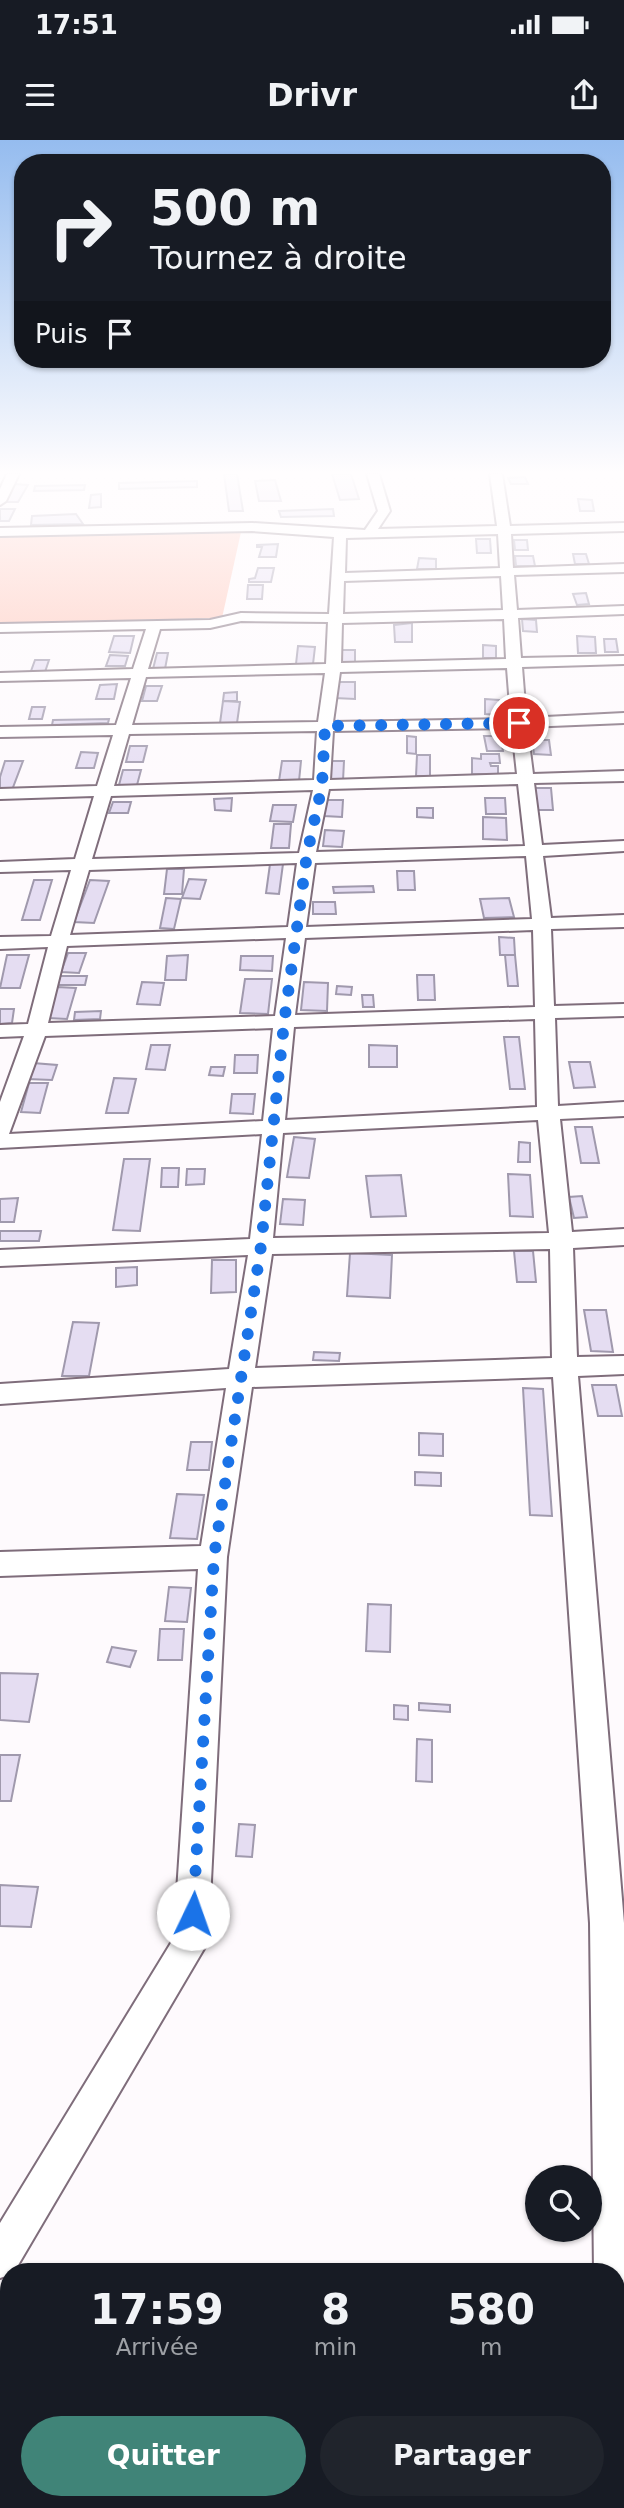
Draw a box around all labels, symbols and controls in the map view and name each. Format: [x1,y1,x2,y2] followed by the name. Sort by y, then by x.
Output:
[35,10,118,40] text: 17:51
[21,76,59,114] icon: menu
[267,76,357,114] text: Drivr
[565,76,603,114] icon: share
[150,180,320,237] text: 500 m
[35,182,126,273] icon: right
[150,239,407,277] text: Tournez à droite
[101,315,139,353] icon: arrive
[35,319,87,349] text: Puis
[489,693,549,753] pin
[500,704,538,742] icon: arrive
[156,1877,230,1951] position arrow
[525,2165,602,2242] map controls
[525,2165,602,2242] button: search
[90,2285,224,2334] text: 17:59
[321,2285,350,2334] text: 8
[447,2285,535,2334] text: 580
[116,2334,198,2360] text: Arrivée
[314,2334,357,2360] text: min
[480,2334,502,2360] text: m
[21,2416,306,2496] button: Quitter
[320,2416,604,2496] button: Partager

